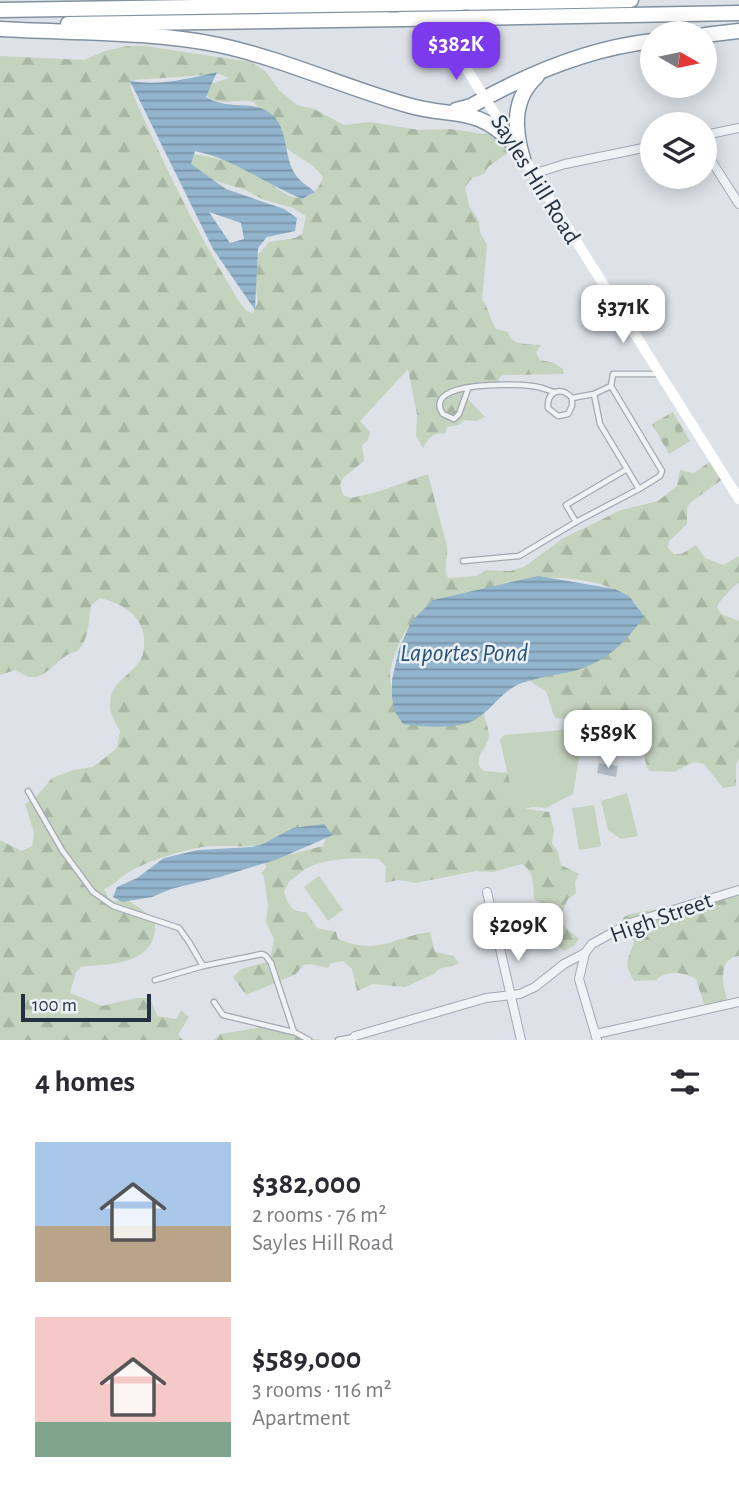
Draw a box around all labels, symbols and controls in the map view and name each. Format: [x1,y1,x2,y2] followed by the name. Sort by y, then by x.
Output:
[640,21,718,98] north arrow
[640,21,717,189] map controls
[407,22,505,82] pin: $382K
[428,33,484,56] text: $382K
[486,111,584,248] street label: Sayles Hill Road
[640,112,717,189] button: layers
[574,286,672,345] pin: $371K
[597,296,649,319] text: $371K
[400,640,529,666] water label: Laportes Pond
[559,710,657,770] pin: $589K
[580,721,636,744] text: $589K
[607,888,716,947] street label: High Street
[469,904,567,963] pin: $209K
[489,914,547,937] text: $209K
[21,991,150,1023] scale bar
[32,996,77,1015] text: 100 m
[666,1063,704,1101] icon: filters
[35,1067,135,1097] text: 4 homes
[252,1169,361,1199] text: $382,000
[91,1170,175,1254] icon: home
[252,1204,386,1227] text: 2 rooms · 76 m²
[252,1232,393,1255] text: Sayles Hill Road
[252,1344,362,1374] text: $589,000
[91,1345,175,1429] icon: home
[252,1379,392,1402] text: 3 rooms · 116 m²
[252,1407,350,1430] text: Apartment

